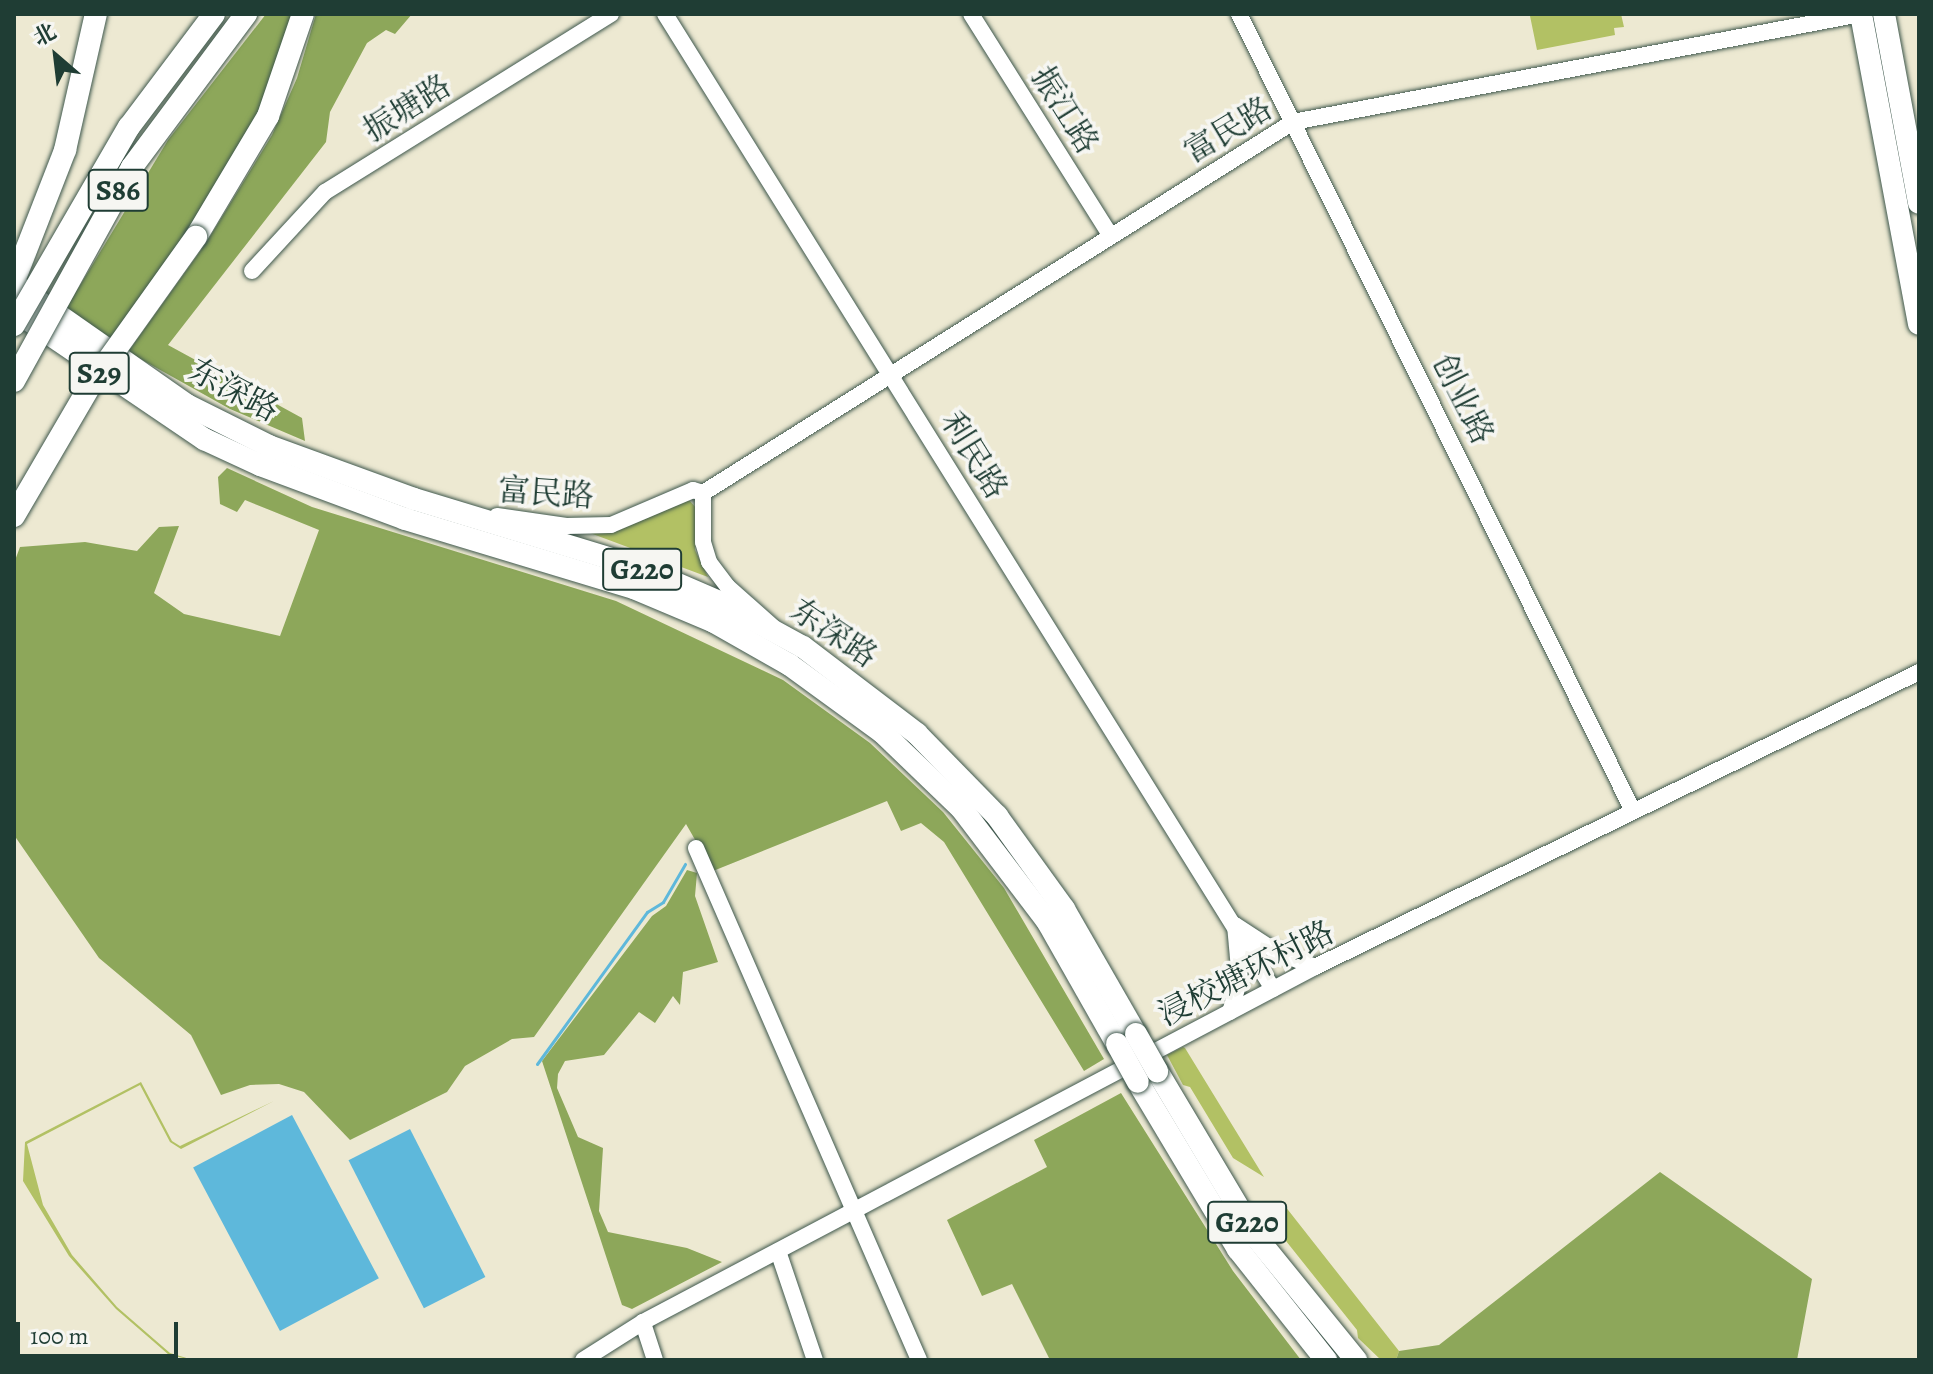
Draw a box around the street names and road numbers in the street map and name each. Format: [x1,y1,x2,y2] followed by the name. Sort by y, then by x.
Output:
[1023,59,1107,161] street label: 振江路
[356,66,458,150] street label: 振塘路
[1177,89,1279,171] street label: 富民路
[86,164,150,216] road number: S86
[67,347,131,399] road number: S29
[1424,348,1502,450] street label: 创业路
[183,351,285,429] street label: 东深路
[932,404,1016,506] street label: 利民路
[497,470,595,516] street label: 富民路
[602,543,682,595] road number: G220
[783,590,885,676] street label: 东深路
[1152,912,1340,1034] street label: 浸校塘环村路
[1207,1196,1287,1248] road number: G220

